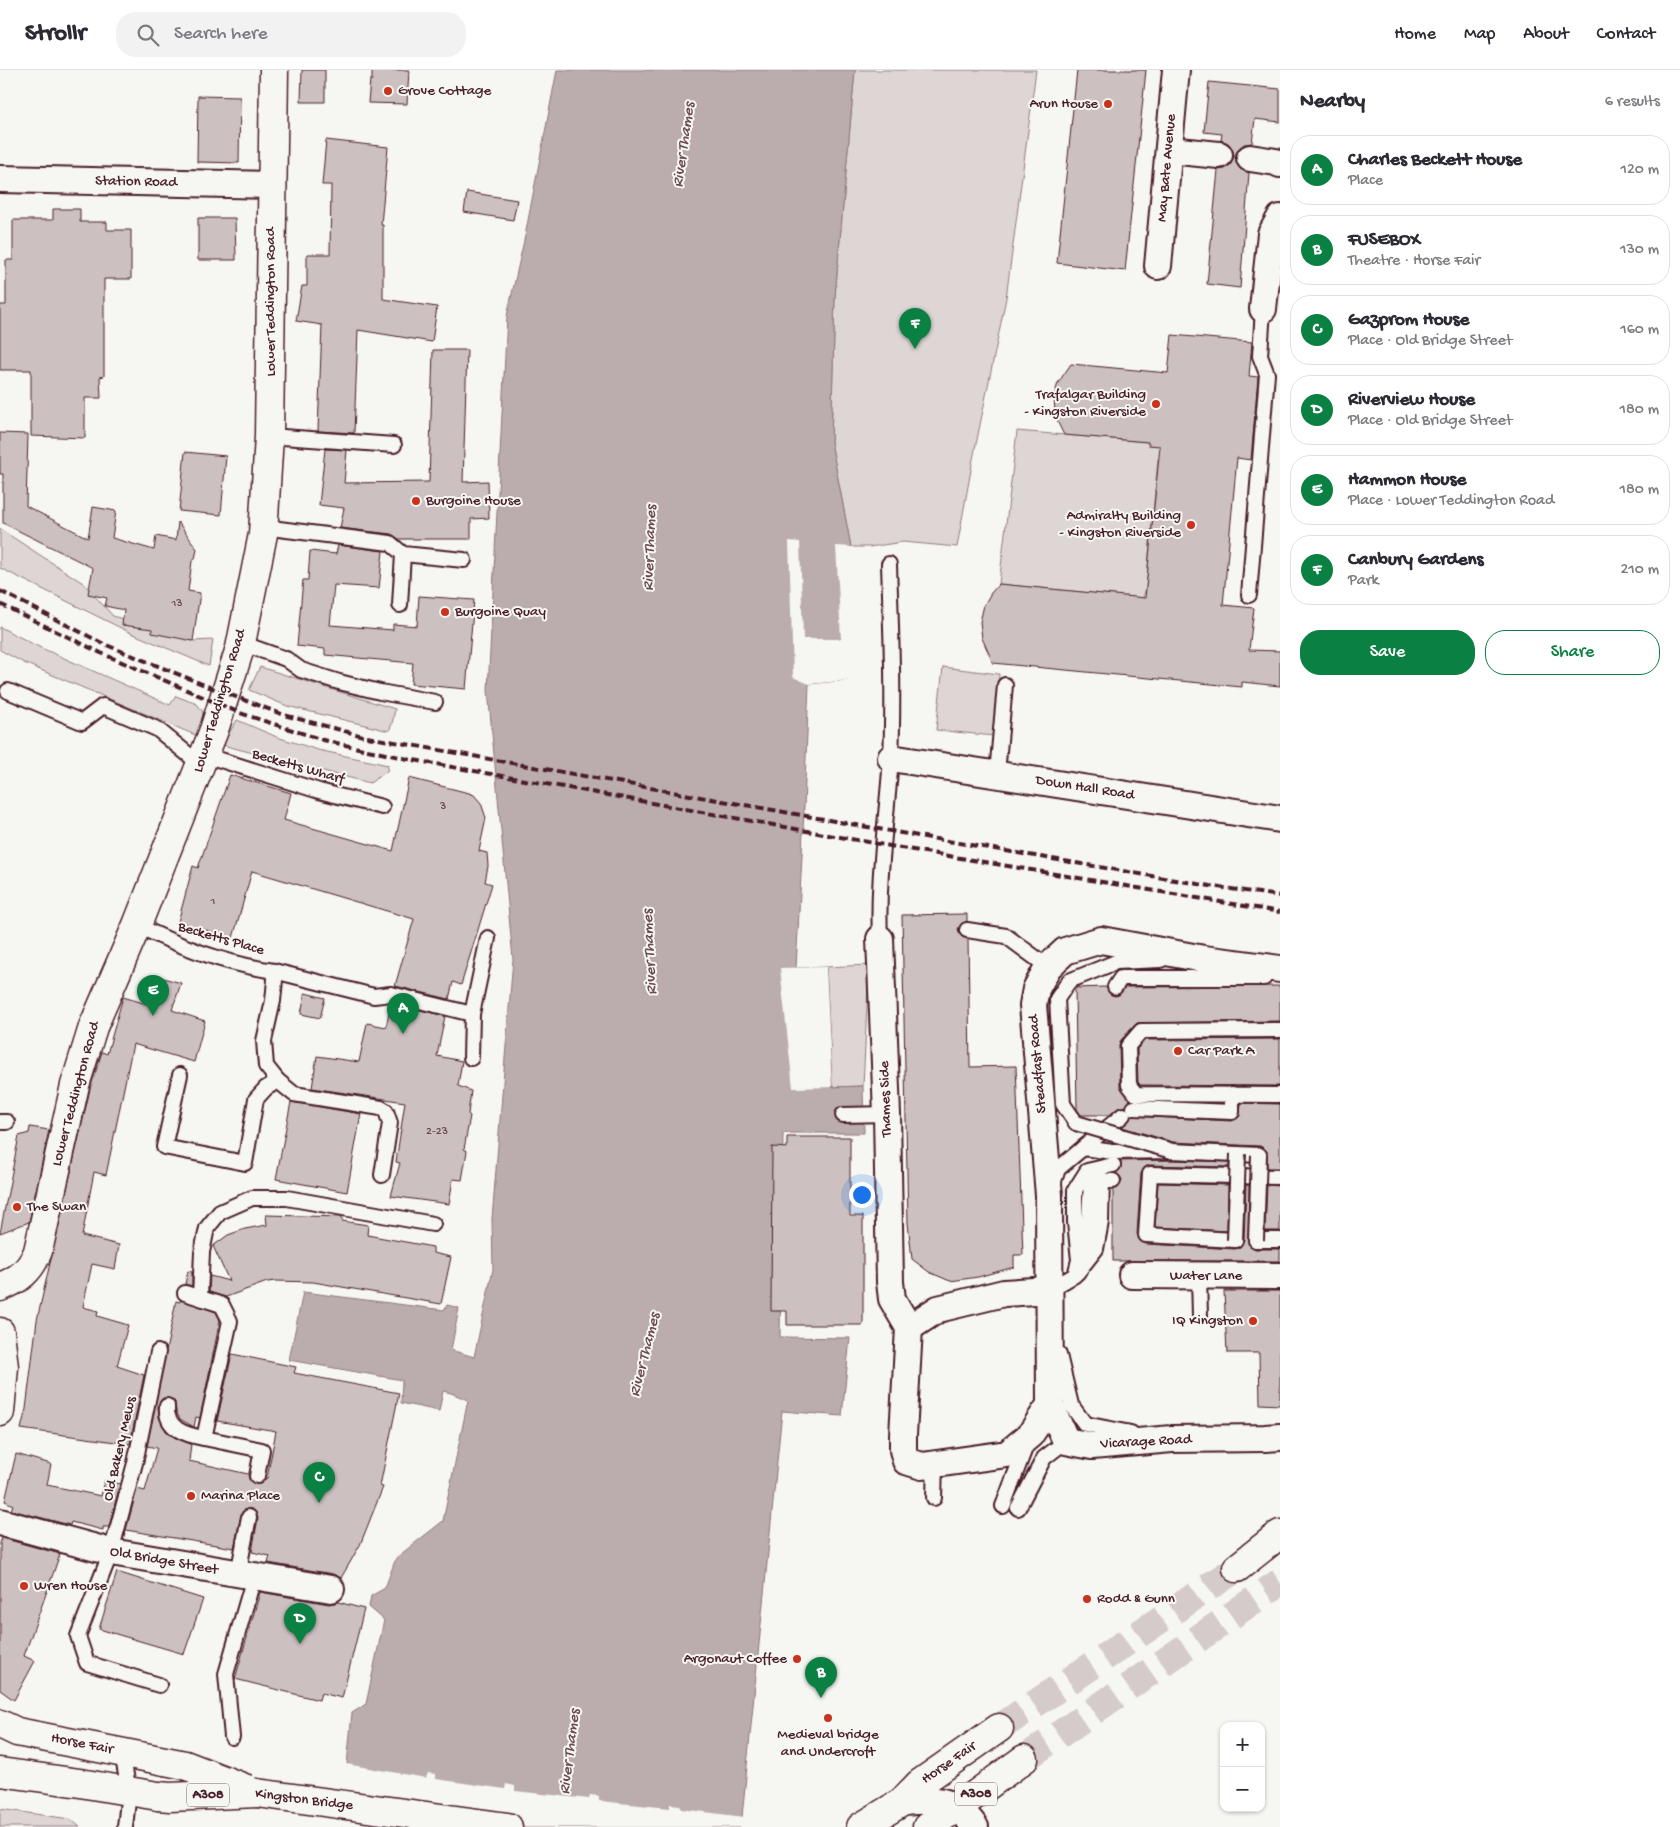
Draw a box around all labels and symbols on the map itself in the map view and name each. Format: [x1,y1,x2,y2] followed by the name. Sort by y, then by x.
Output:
[398,82,491,100] place label: Grove Cottage
[382,85,394,97] marker: Grove Cottage
[1029,95,1098,113] place label: Arun House
[1102,98,1114,110] marker: Arun House
[670,99,701,189] water label: River Thames
[1153,113,1181,223] street label: May Bate Avenue
[95,172,178,192] street label: Station Road
[262,226,280,376] street label: Lower Teddington Road
[899,308,931,349] pin: F
[1024,386,1146,421] place label: Trafalgar Building - Kingston Riverside
[1150,398,1162,410] marker: Trafalgar Building - Kingston Riverside
[425,492,521,510] place label: Burgoine House
[410,495,422,507] marker: Burgoine House
[640,503,662,591] water label: River Thames
[1059,507,1181,542] place label: Admiralty Building - Kingston Riverside
[1185,519,1197,531] marker: Admiralty Building - Kingston Riverside
[170,597,183,611] house number: 13
[454,603,546,621] place label: Burgoine Quay
[439,606,451,618] marker: Burgoine Quay
[190,626,251,775] street label: Lower Teddington Road
[249,745,348,789] street label: Becketts Wharf
[1033,771,1137,805] street label: Down Hall Road
[439,800,446,814] house number: 3
[210,895,216,909] house number: 1
[639,907,663,995] water label: River Thames
[175,918,267,960] street label: Becketts Place
[137,975,169,1016] pin: E
[387,993,419,1034] pin: A
[1025,1013,1051,1114] street label: Steadfast Road
[48,1019,104,1168] street label: Lower Teddington Road
[1188,1042,1255,1060] place label: Car Park A
[1172,1045,1184,1057] marker: Car Park A
[876,1060,896,1138] street label: Thames Side
[426,1125,448,1139] house number: 2-23
[849,1182,875,1208] your location
[26,1198,86,1216] place label: The Swan
[11,1201,23,1213] marker: The Swan
[1170,1267,1243,1285] street label: Water Lane
[626,1309,666,1399] water label: River Thames
[1172,1312,1243,1330] place label: IQ Kingston
[1247,1315,1259,1327] marker: IQ Kingston
[99,1395,141,1503] street label: Old Bakery Mews
[1099,1431,1193,1453] street label: Vicarage Road
[303,1462,335,1503] pin: C
[201,1487,280,1505] place label: Marina Place
[185,1490,197,1502] marker: Marina Place
[109,1543,221,1580] street label: Old Bridge Street
[34,1577,107,1595] place label: Wren House
[18,1580,30,1592] marker: Wren House
[1097,1590,1175,1608] place label: Rodd & Gunn
[1081,1593,1093,1605] marker: Rodd & Gunn
[284,1603,316,1644] pin: D
[684,1650,787,1668] place label: Argonaut Coffee
[791,1653,803,1665] marker: Argonaut Coffee
[805,1657,837,1698] pin: B
[556,1706,586,1796] water label: River Thames
[822,1712,834,1724] marker: Medieval bridge and Undercroft
[777,1726,879,1761] place label: Medieval bridge and Undercroft
[49,1729,116,1759] street label: Horse Fair
[918,1737,981,1788] street label: Horse Fair
[955,1782,997,1806] road number: A308
[187,1784,229,1806] road number: A308
[254,1785,354,1815] street label: Kingston Bridge

